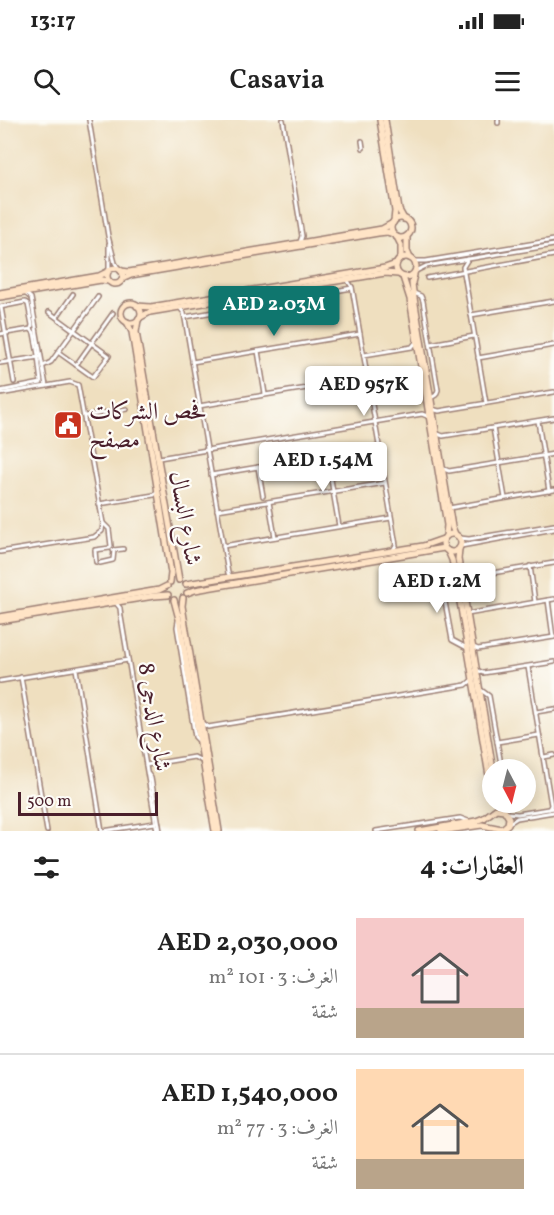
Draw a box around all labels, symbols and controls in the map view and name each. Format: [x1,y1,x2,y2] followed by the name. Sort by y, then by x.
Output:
[30,6,76,37] text: 13:17
[229,62,325,100] text: Casavia
[30,65,63,98] icon: search
[491,65,524,98] icon: menu
[205,286,343,337] pin: AED 2.03M
[222,291,326,319] text: AED 2.03M
[302,366,426,417] pin: AED 957K
[319,371,409,399] text: AED 957K
[89,396,207,460] place label: فحص الشركات مصفح
[52,409,84,441] public building icon: فحص الشركات مصفح
[254,442,392,493] pin: AED 1.54M
[273,447,373,475] text: AED 1.54M
[158,468,209,568] street label: شارع البسال
[375,563,499,614] pin: AED 1.2M
[393,568,481,596] text: AED 1.2M
[127,660,178,774] street label: شارع الدجى 8
[482,759,536,813] north arrow
[482,759,536,813] map controls
[18,789,158,816] scale bar
[27,791,71,813] text: 500 m
[420,849,524,885] text: العقارات: 4
[30,851,63,884] icon: filters
[157,925,338,961] text: AED 2,030,000
[404,942,476,1014] icon: home
[209,964,338,992] text: الغرف: 3 · 101 m²
[312,999,338,1027] text: شقة
[161,1076,338,1112] text: AED 1,540,000
[404,1093,476,1165] icon: home
[217,1115,338,1143] text: الغرف: 3 · 77 m²
[312,1150,338,1178] text: شقة

